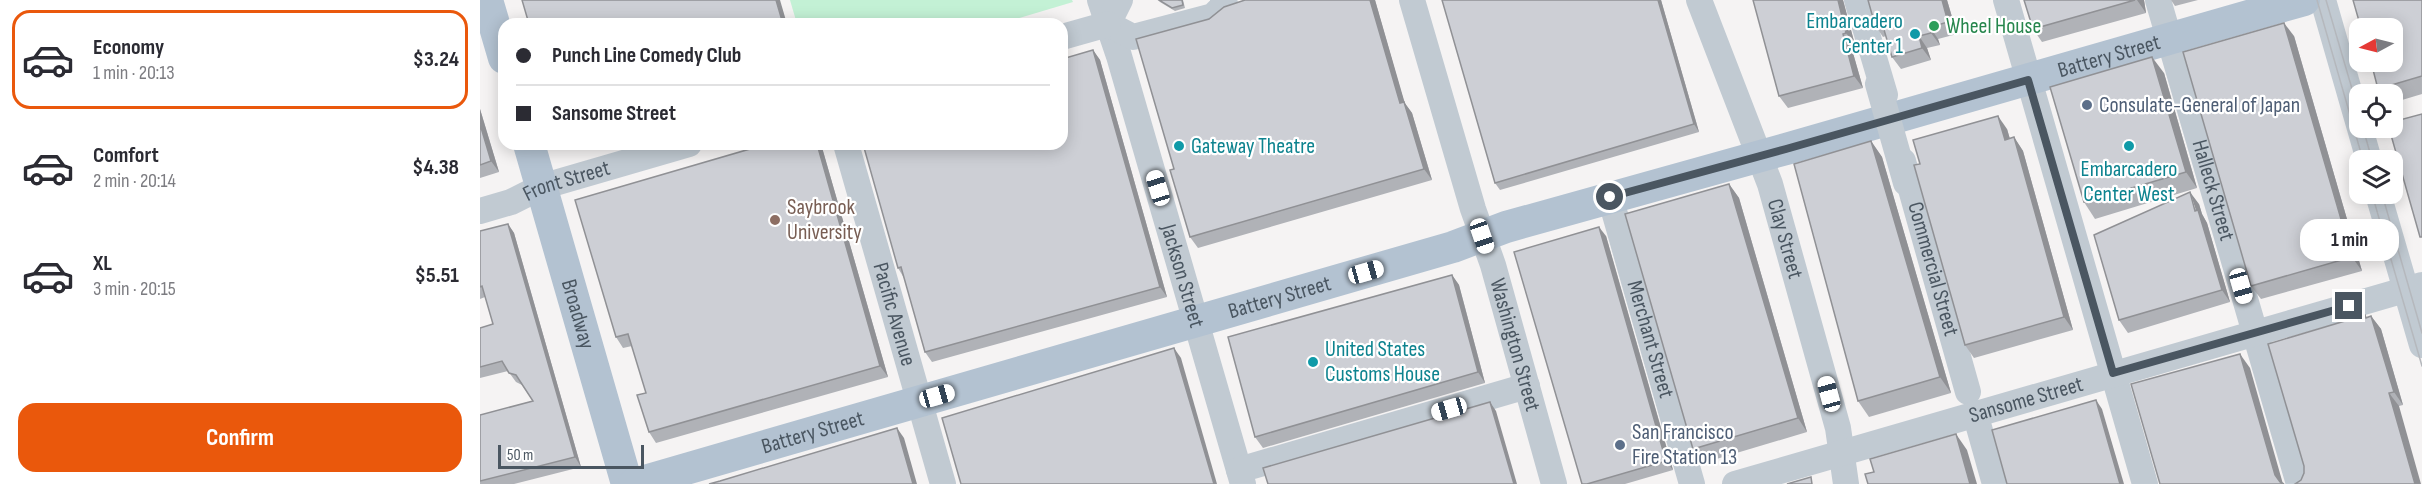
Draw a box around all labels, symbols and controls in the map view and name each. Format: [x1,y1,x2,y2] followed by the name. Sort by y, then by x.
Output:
[1806,8,1903,60] place label: Embarcadero Center 1
[1946,13,2041,40] place label: Wheel House
[2349,18,2403,72] north arrow
[2349,18,2403,204] map controls
[1927,19,1941,33] marker: Wheel House
[1908,27,1922,41] marker: Embarcadero Center 1
[2055,28,2164,84] street label: Battery Street
[21,33,75,87] icon: car
[93,34,164,61] text: Economy
[552,42,741,69] text: Punch Line Comedy Club
[413,46,459,73] text: $3.24
[93,61,175,85] text: 1 min · 20:13
[2349,84,2403,138] button: locate
[2099,92,2300,119] place label: Consulate-General of Japan
[2080,98,2094,112] marker: Consulate-General of Japan
[552,100,676,127] text: Sansome Street
[1191,133,1315,160] place label: Gateway Theatre
[2186,136,2241,244] street label: Halleck Street
[1172,139,1186,153] marker: Gateway Theatre
[2122,139,2136,153] marker: Embarcadero Center West
[21,141,75,195] icon: car
[93,142,159,169] text: Comfort
[2349,150,2403,204] button: layers
[412,154,459,181] text: $4.38
[518,154,613,207] street label: Front Street
[2081,156,2177,208] place label: Embarcadero Center West
[1144,168,1172,208] car
[93,169,176,193] text: 2 min · 20:14
[1596,183,1623,210] route start
[787,194,862,246] place label: Saybrook University
[1761,196,1809,282] street label: Clay Street
[1902,199,1965,339] street label: Commercial Street
[768,213,782,227] marker: Saybrook University
[1468,216,1496,256] car
[2300,219,2398,261] callout: 1 min
[1155,220,1211,331] street label: Jackson Street
[2331,228,2368,252] text: 1 min
[21,249,75,303] icon: car
[93,250,112,277] text: XL
[1346,258,1386,286] car
[867,259,922,369] street label: Pacific Avenue
[415,262,459,289] text: $5.51
[2227,266,2255,306] car
[1225,270,1334,325] street label: Battery Street
[1484,275,1547,415] street label: Washington Street
[555,276,601,353] street label: Broadway
[93,277,176,301] text: 3 min · 20:15
[1621,277,1680,401] street label: Merchant Street
[2335,292,2362,319] route end
[1325,336,1440,388] place label: United States Customs House
[1306,355,1320,369] marker: United States Customs House
[1966,370,2086,429] street label: Sansome Street
[1816,374,1842,414] car
[917,382,957,410] car
[1429,395,1469,423] car
[18,403,462,472] button: Confirm
[758,405,867,460] street label: Battery Street
[1632,419,1737,471] place label: San Francisco Fire Station 13
[1613,438,1627,452] marker: San Francisco Fire Station 13
[498,442,644,470] scale bar
[507,446,533,465] text: 50 m

